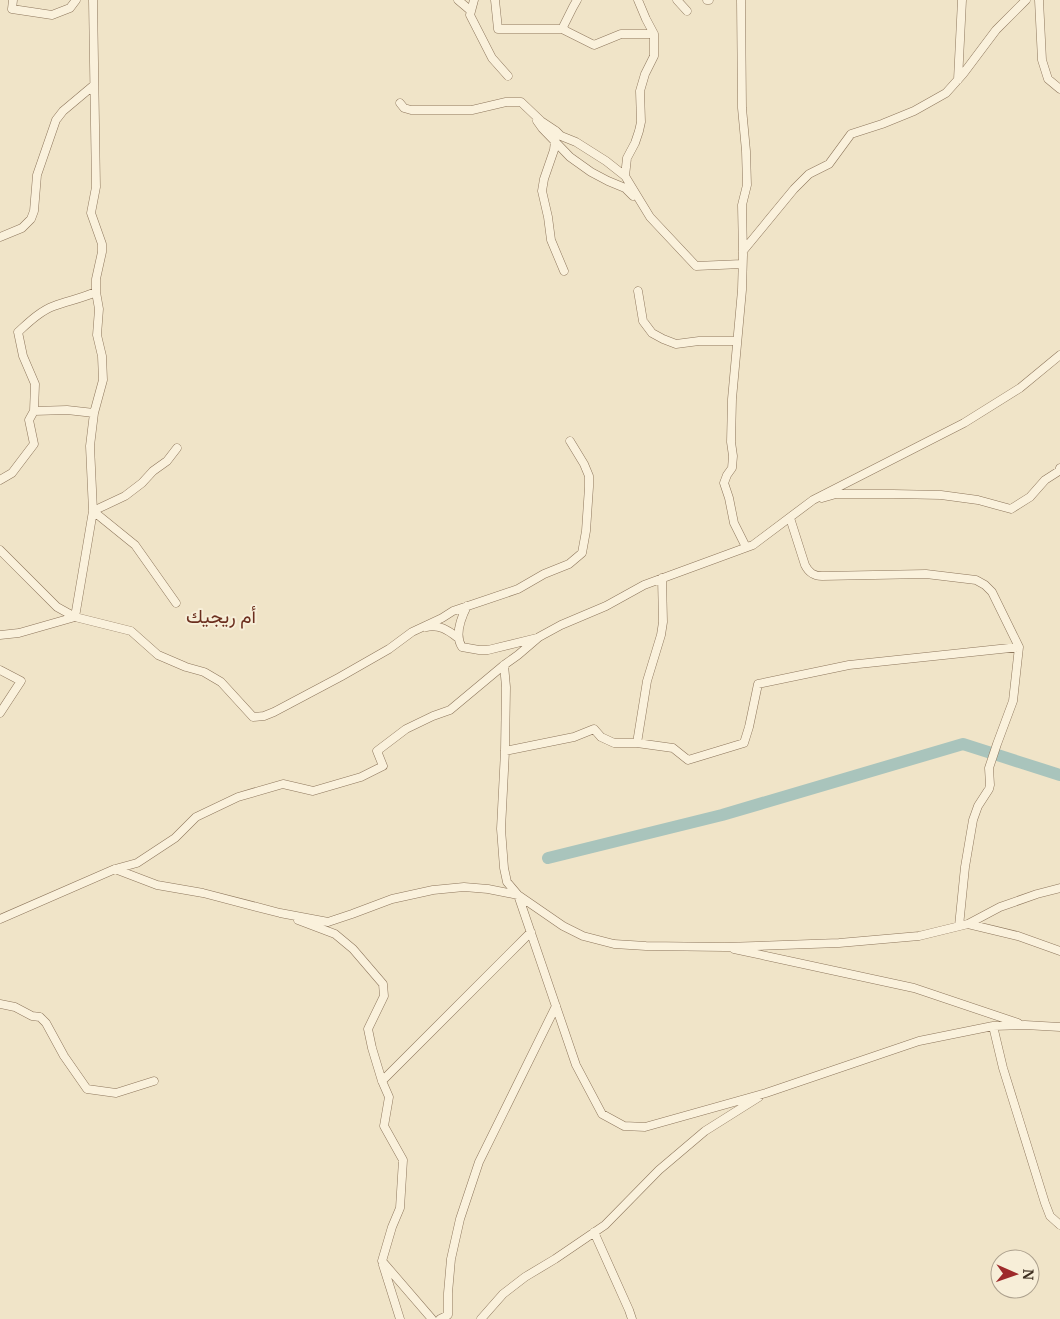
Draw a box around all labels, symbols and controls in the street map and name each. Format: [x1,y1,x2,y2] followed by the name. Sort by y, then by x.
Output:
[186,604,256,629] district label: أم ريجيك
[990,1249,1040,1299] north arrow
[1019,1269,1037,1280] text: N

